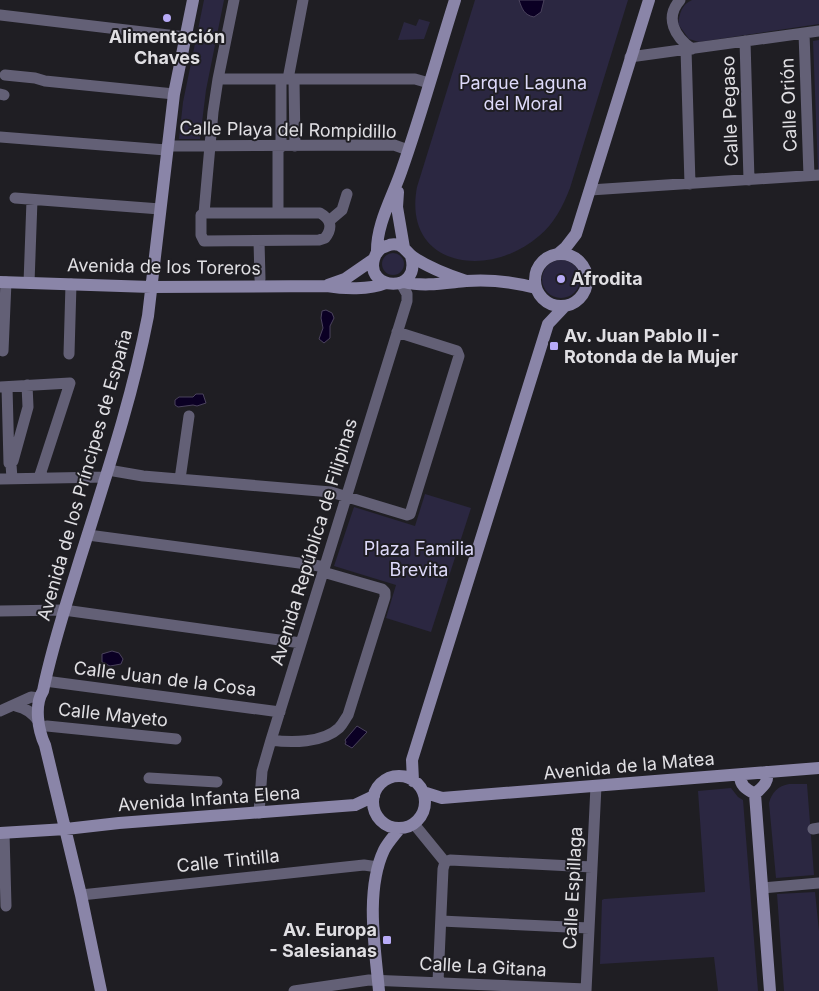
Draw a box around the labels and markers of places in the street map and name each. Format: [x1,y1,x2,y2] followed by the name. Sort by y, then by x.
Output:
[161,12,173,24] marker: Alimentación Chaves
[109,26,225,68] place label: Alimentación Chaves
[571,268,643,289] place label: Afrodita
[555,273,567,285] marker: Afrodita
[564,325,738,367] place label: Av. Juan Pablo II - Rotonda de la Mujer
[548,340,560,352] marker: Av. Juan Pablo II - Rotonda de la Mujer
[269,919,377,961] place label: Av. Europa - Salesianas
[381,934,393,946] marker: Av. Europa - Salesianas

